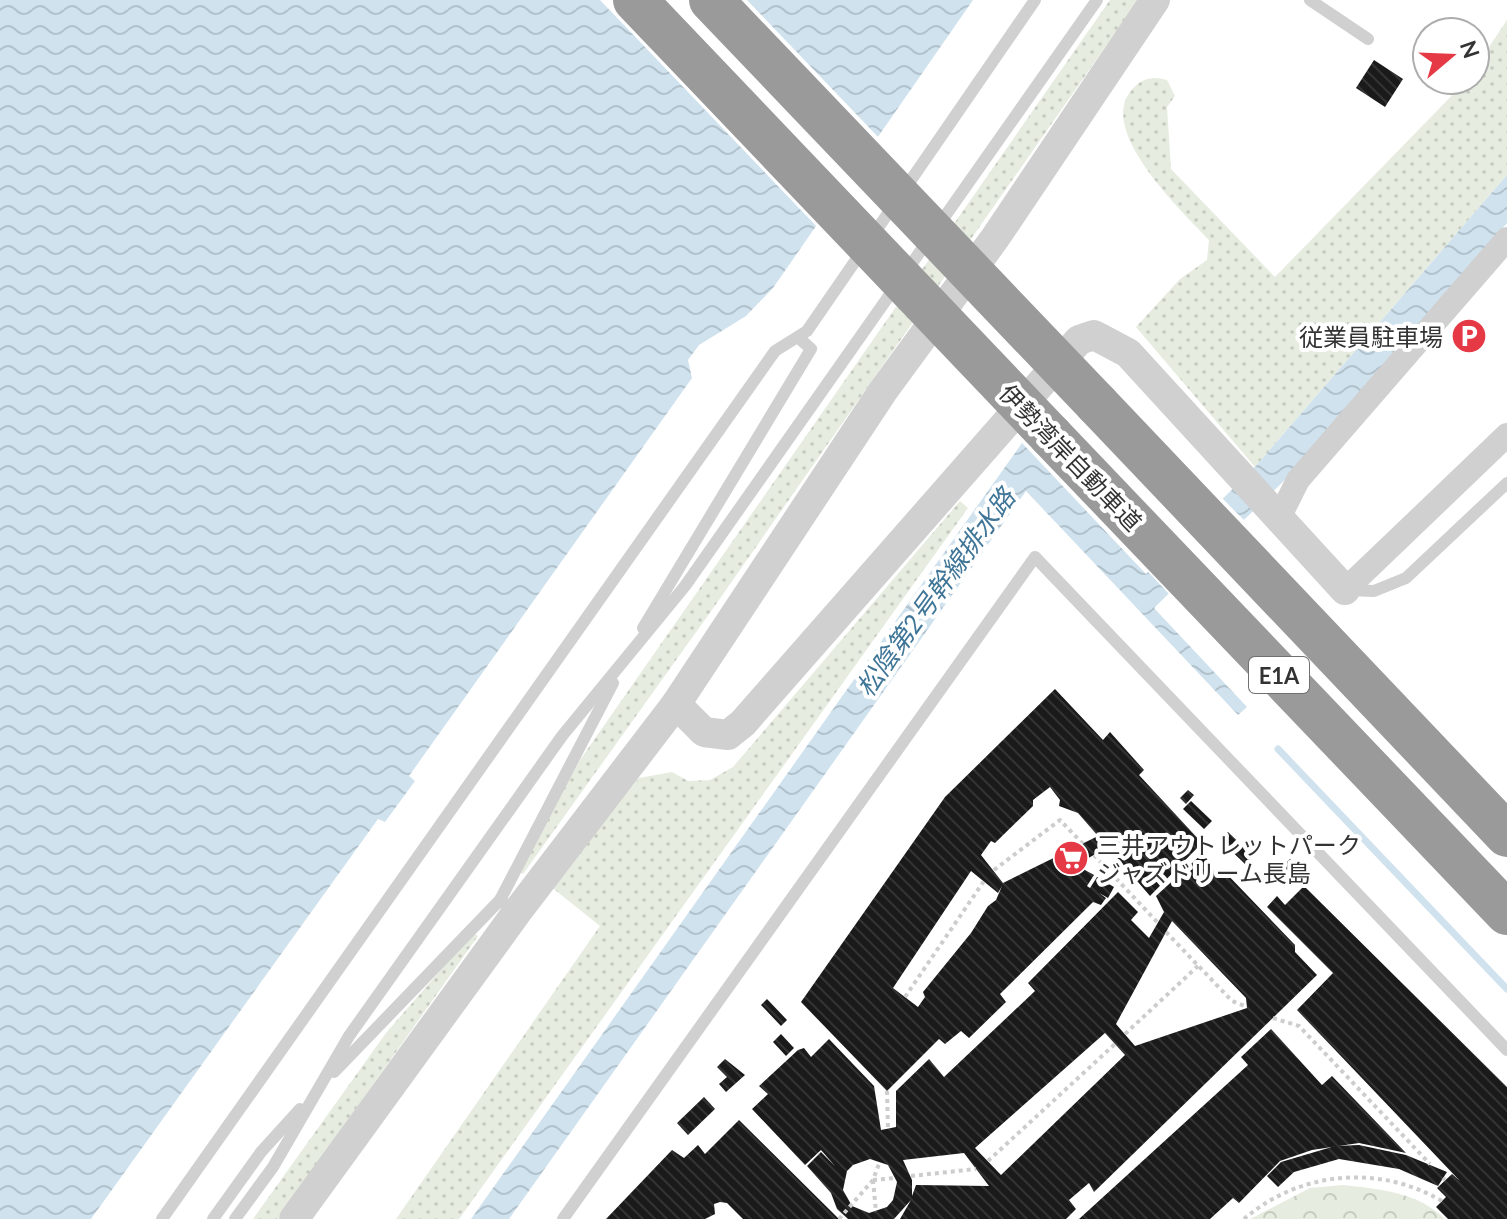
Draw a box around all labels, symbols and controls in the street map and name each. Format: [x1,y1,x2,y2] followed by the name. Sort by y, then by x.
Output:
[1411,16,1491,96] north arrow
[1455,37,1486,62] text: N
[1450,317,1488,355] parking icon: 従業員駐車場
[1299,322,1443,351] place label: 従業員駐車場
[994,378,1148,536] street label: 伊勢湾岸自動車道
[849,480,1022,702] water label: 松陰第2号幹線排水路
[1249,657,1309,693] road number: E1A
[1097,830,1361,887] place label: 三井アウトレットパーク ジャズドリーム長島
[1052,839,1090,877] supermarket icon: 三井アウトレットパーク ジャズドリーム長島

